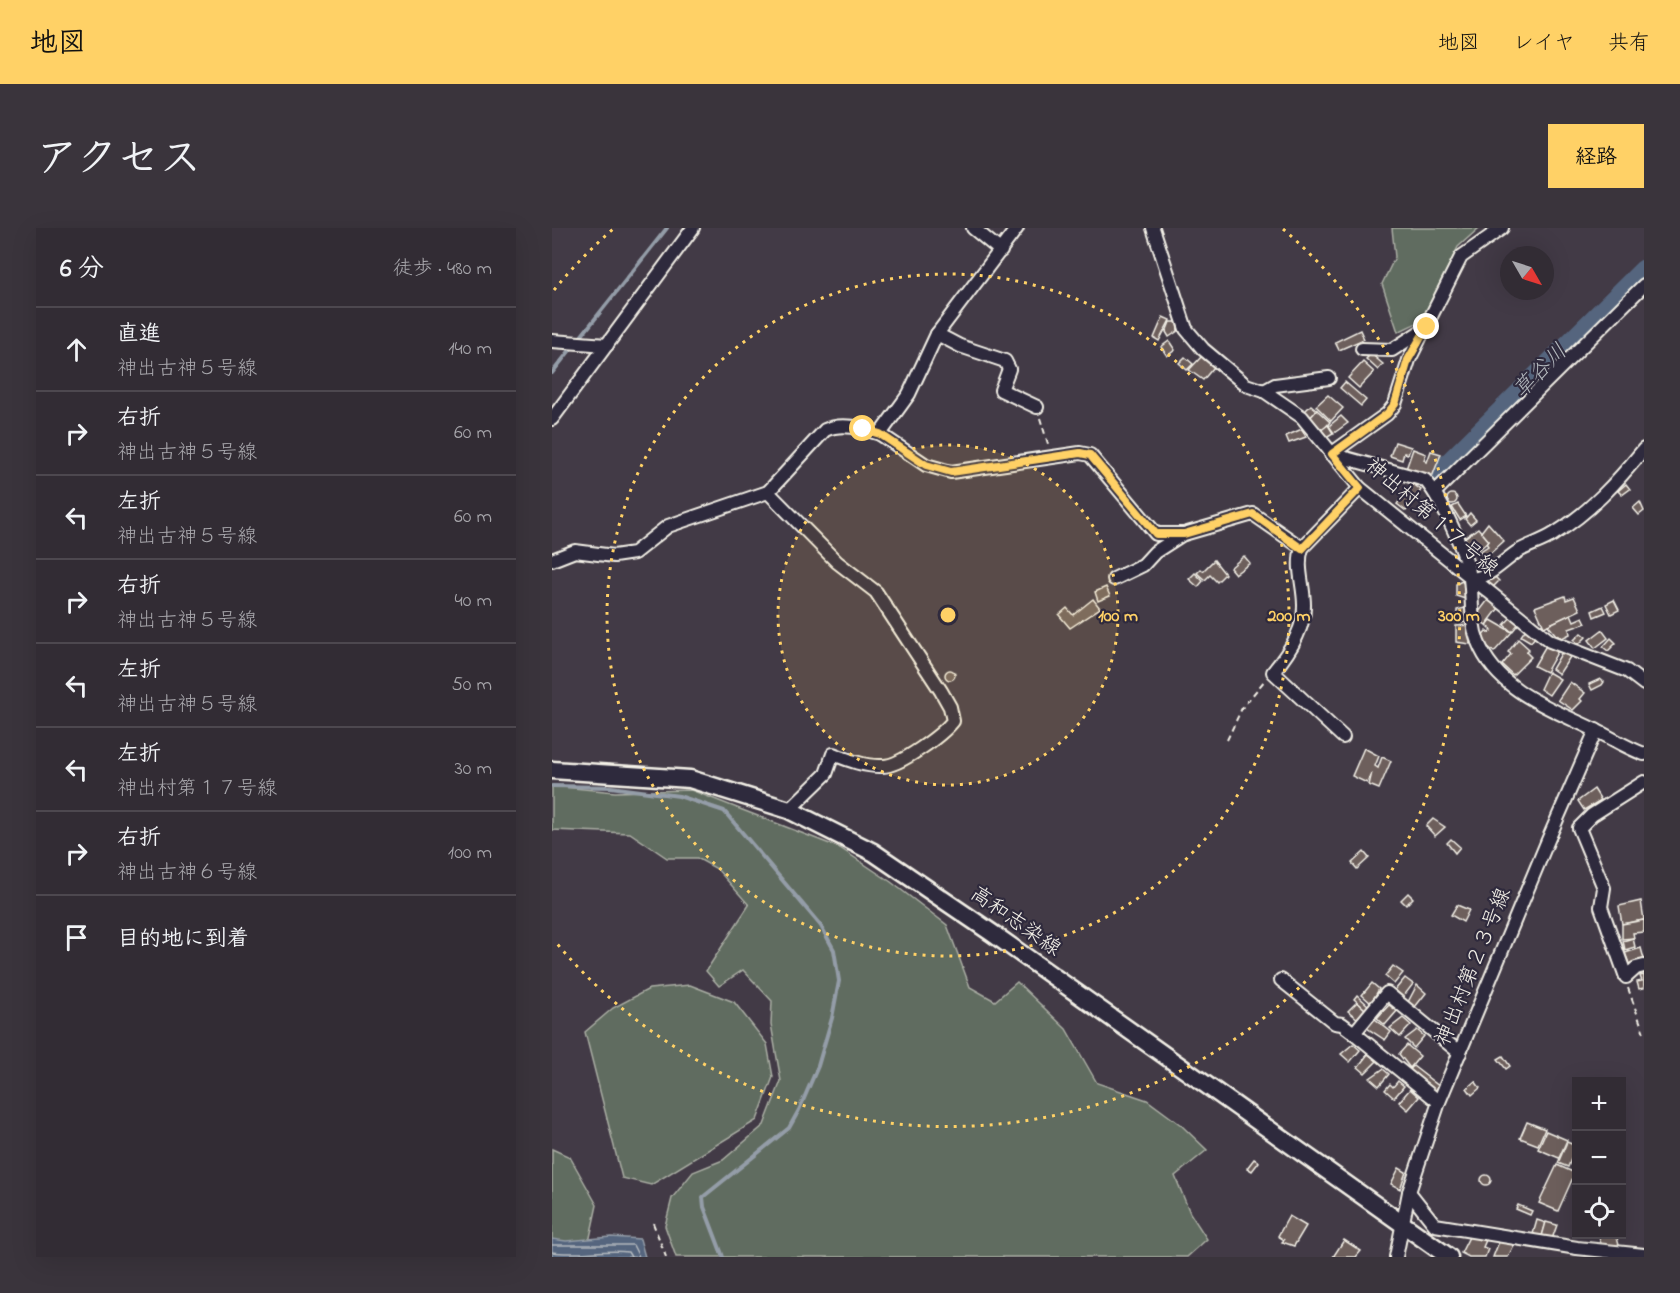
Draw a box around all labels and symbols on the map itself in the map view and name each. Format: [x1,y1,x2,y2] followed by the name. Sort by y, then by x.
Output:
[1500,246,1554,300] north arrow
[1413,313,1439,339] route end
[1506,337,1576,407] water label: 草谷川
[849,415,875,441] route start
[1358,452,1504,584] street label: 神出村第１７号線
[1098,604,1138,630] text: 100 m
[1267,604,1311,630] text: 200 m
[1437,604,1480,630] text: 300 m
[938,605,958,625] centre of rings
[963,880,1067,964] street label: 高和志染線
[1429,883,1519,1051] street label: 神出村第２３号線

